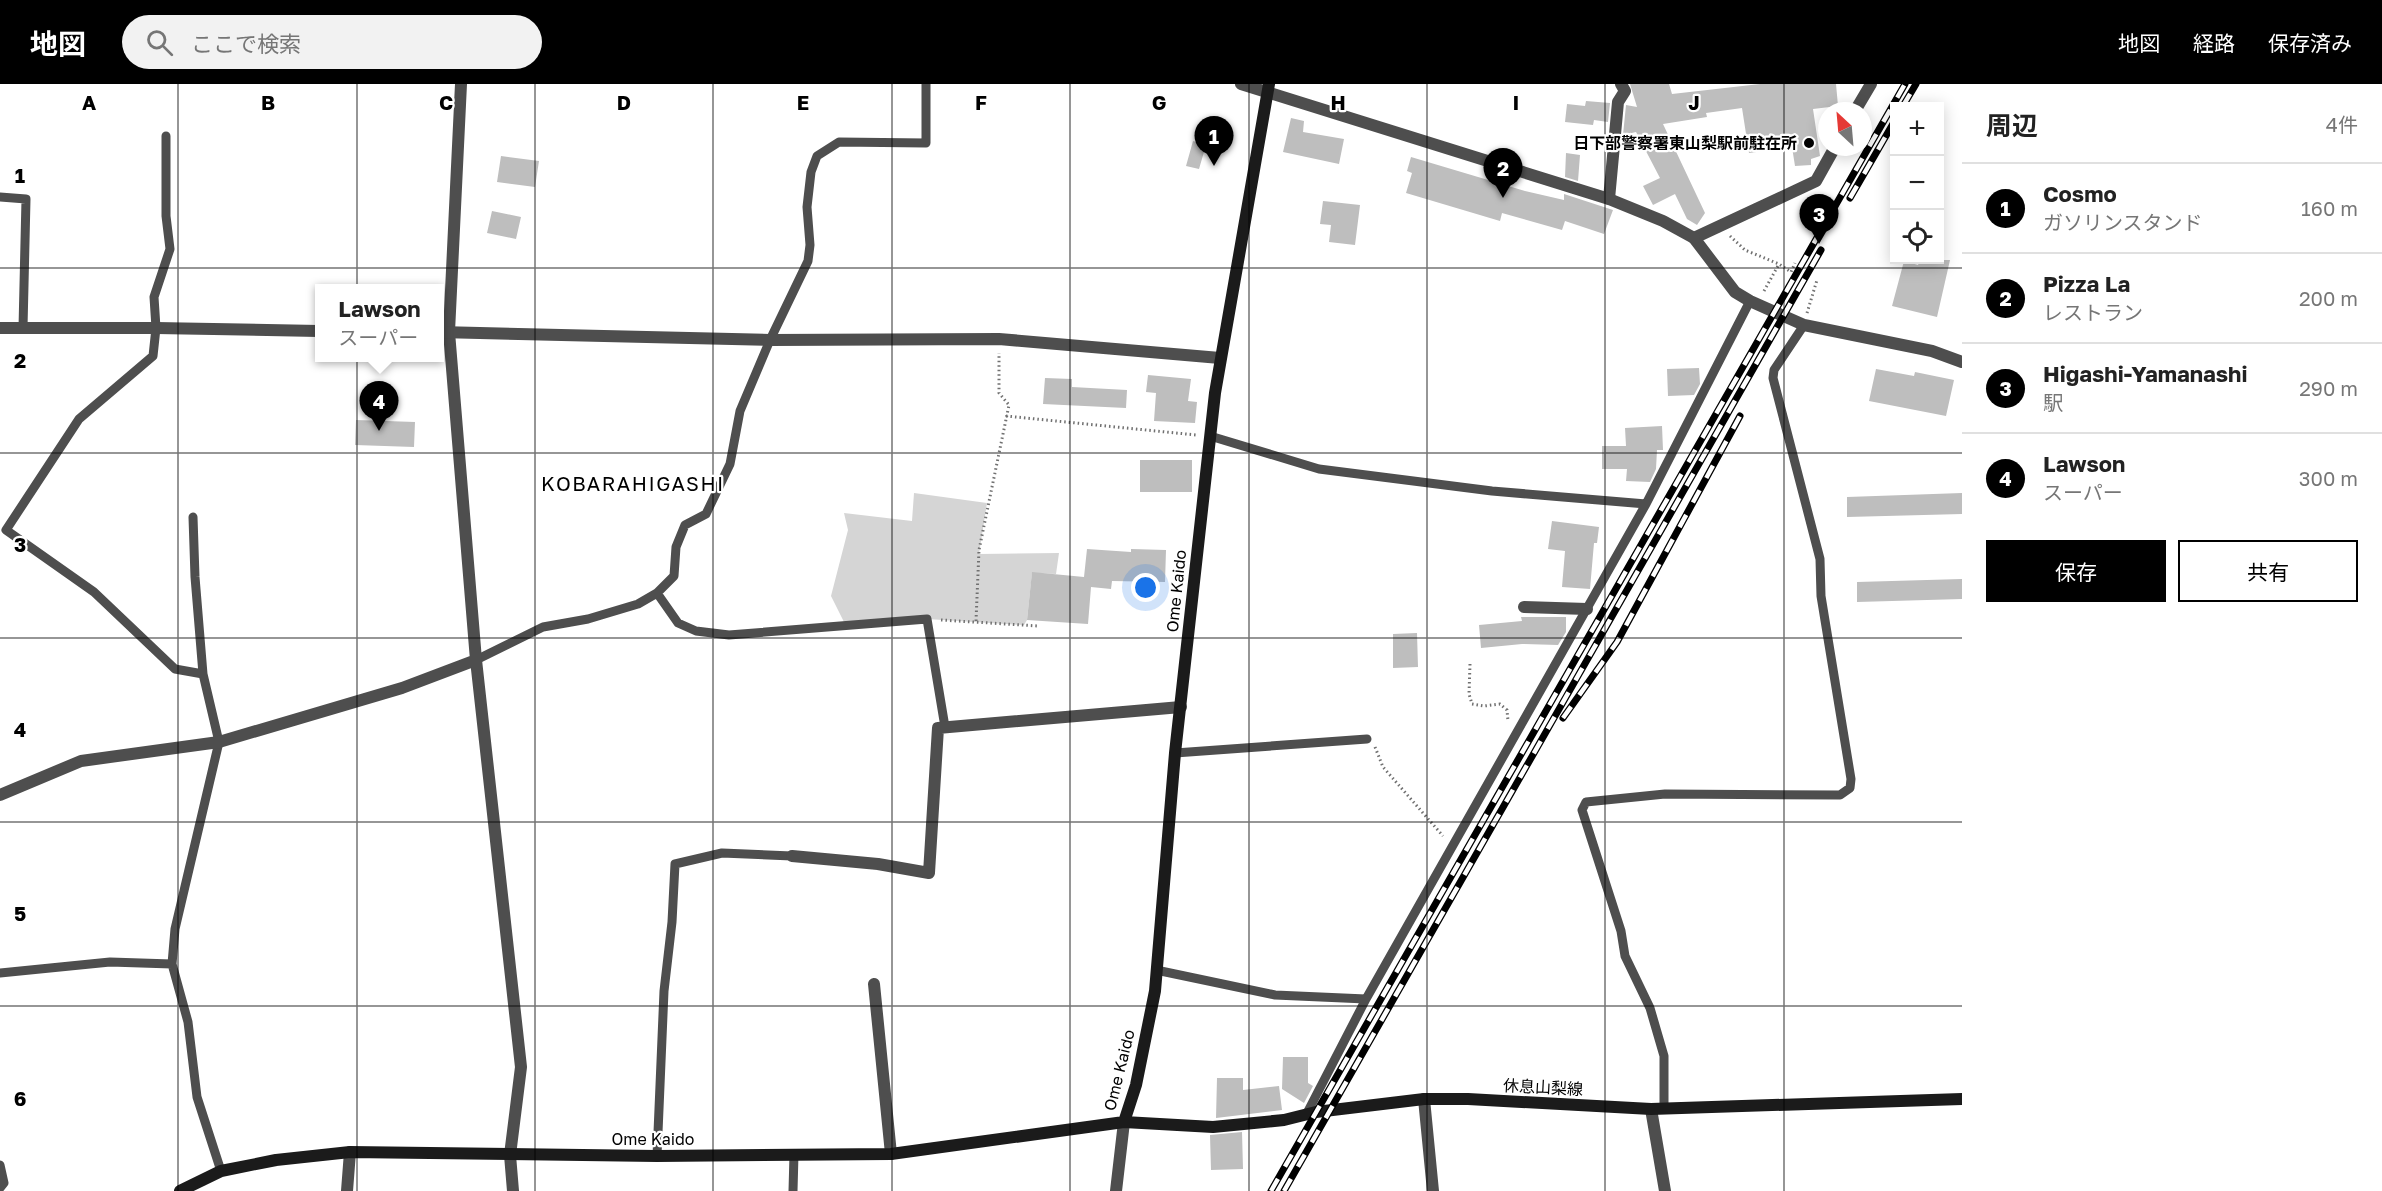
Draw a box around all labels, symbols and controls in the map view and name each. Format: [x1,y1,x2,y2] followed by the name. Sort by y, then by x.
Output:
[122,15,542,69] search box
[143,26,176,59] icon: search
[30,27,86,60] text: 地図
[191,30,301,57] text: ここで検索
[2118,30,2160,56] text: 地図
[2193,30,2235,56] text: 経路
[2268,30,2352,56] text: 保存済み
[82,90,96,114] text: A
[261,90,275,114] text: B
[439,90,453,114] text: C
[617,90,631,114] text: D
[797,90,809,114] text: E
[975,90,987,114] text: F
[1152,90,1166,114] text: G
[1330,90,1346,114] text: H
[1513,90,1519,114] text: I
[1688,90,1700,114] text: J
[1818,102,1872,156] north arrow
[1890,102,1944,264] map controls
[1890,102,1944,156] button: +
[1986,110,2038,141] text: 周辺
[2326,112,2358,136] text: 4件
[1194,116,1234,166] pin: 1
[1573,133,1797,153] place label: 日下部警察署東山梨駅前駐在所
[1802,136,1816,150] marker: 日下部警察署東山梨駅前駐在所
[1484,148,1522,198] pin: 2
[1890,156,1944,210] button: −
[15,163,25,187] text: 1
[2043,180,2117,207] text: Cosmo
[1800,194,1838,244] pin: 3
[2000,196,2011,220] text: 1
[2301,196,2358,220] text: 160 m
[1890,210,1944,264] button: locate
[2043,210,2203,234] text: ガソリンスタンド
[2043,270,2130,297] text: Pizza La
[315,284,444,362] popup
[1999,286,2012,310] text: 2
[2299,286,2358,310] text: 200 m
[338,295,421,322] text: Lawson
[2043,300,2143,324] text: レストラン
[338,325,418,349] text: スーパー
[14,348,26,372] text: 2
[2043,360,2247,387] text: Higashi-Yamanashi
[1999,376,2012,400] text: 3
[2299,376,2358,400] text: 290 m
[360,382,398,431] pin: 4
[2043,390,2063,414] text: 駅
[2043,450,2125,477] text: Lawson
[1999,466,2012,490] text: 4
[2299,466,2358,490] text: 300 m
[541,471,725,495] district label: KOBARAHIGASHI
[2043,480,2123,504] text: スーパー
[14,532,26,556] text: 3
[1986,540,2166,602] button: 保存
[2178,540,2358,602] button: 共有
[1162,549,1190,633] street label: Ome Kaido
[1131,573,1160,602] your location
[14,717,26,741] text: 4
[14,901,26,925] text: 5
[1099,1027,1139,1113] street label: Ome Kaido
[1503,1075,1583,1099] street label: 休息山梨線
[14,1086,26,1110] text: 6
[612,1129,694,1149] street label: Ome Kaido

